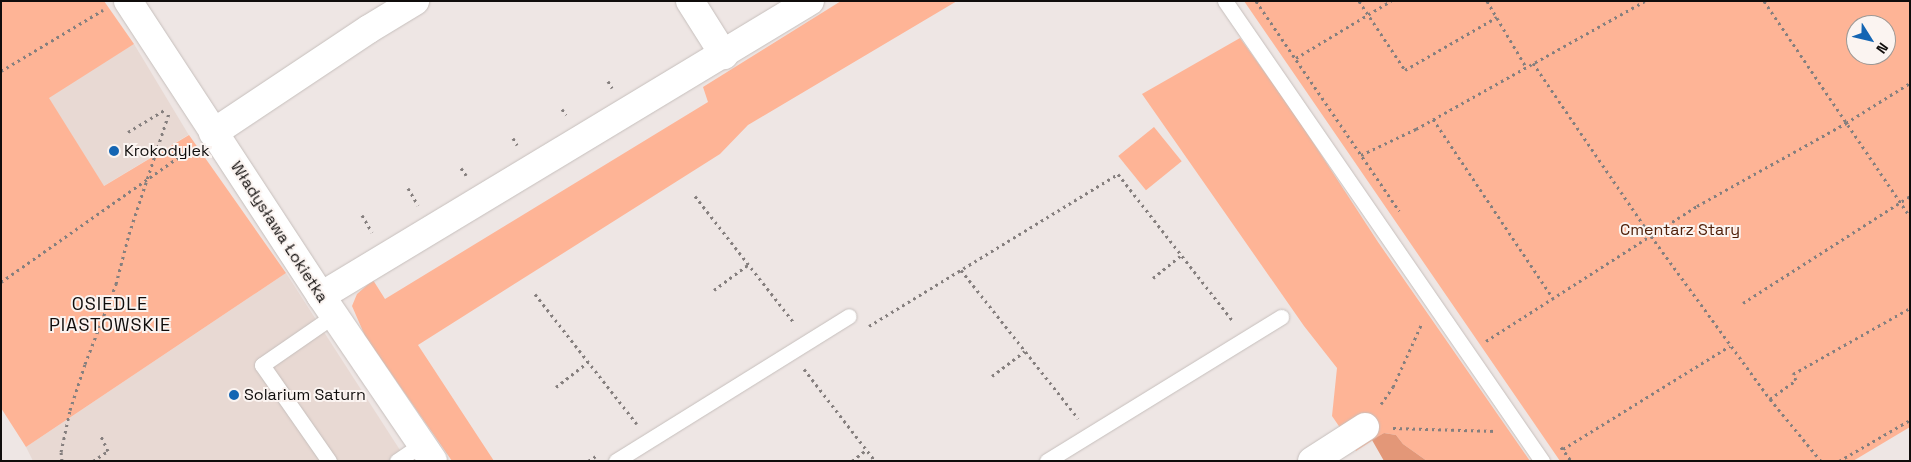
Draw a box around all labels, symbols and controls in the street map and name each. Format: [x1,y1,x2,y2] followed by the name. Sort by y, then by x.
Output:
[1846,15,1896,65] north arrow
[1872,39,1892,57] text: N
[124,141,210,161] place label: Krokodylek
[108,145,120,157] marker: Krokodylek
[226,158,332,306] street label: Władysława Łokietka
[1620,220,1740,240] park label: Cmentarz Stary
[48,294,172,336] district label: OSIEDLE PIASTOWSKIE
[244,385,366,405] place label: Solarium Saturn
[228,389,240,401] marker: Solarium Saturn

